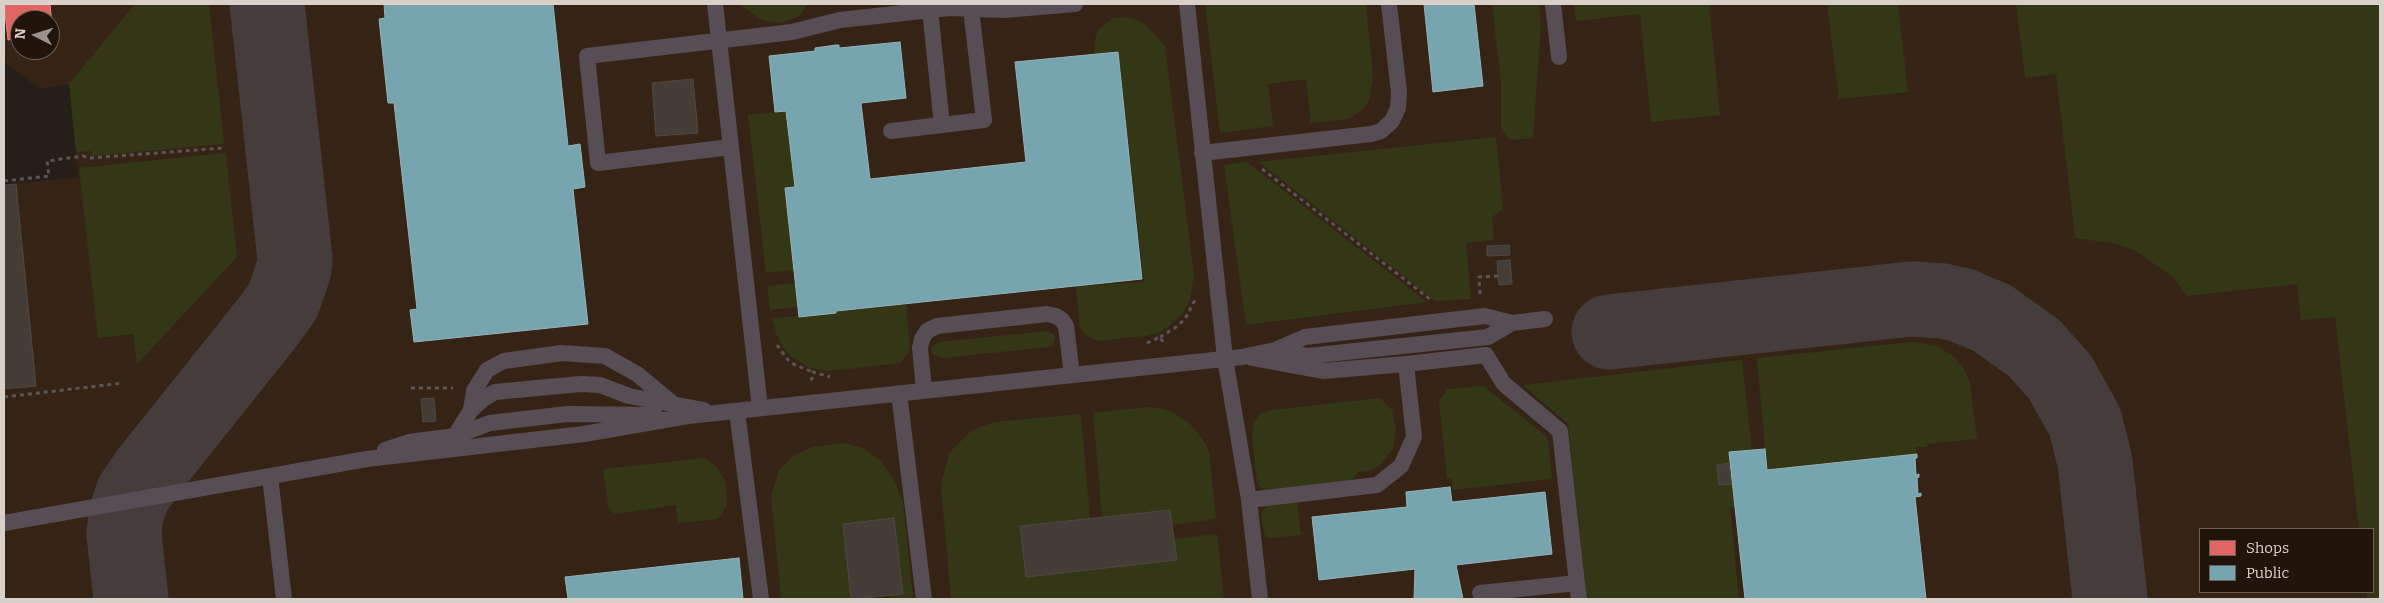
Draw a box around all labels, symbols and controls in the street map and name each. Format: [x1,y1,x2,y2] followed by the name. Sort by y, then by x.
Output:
[10,10,60,60] north arrow
[12,28,29,40] text: N
[2199,528,2374,593] legend
[2246,539,2289,557] text: Shops
[2246,564,2289,582] text: Public

